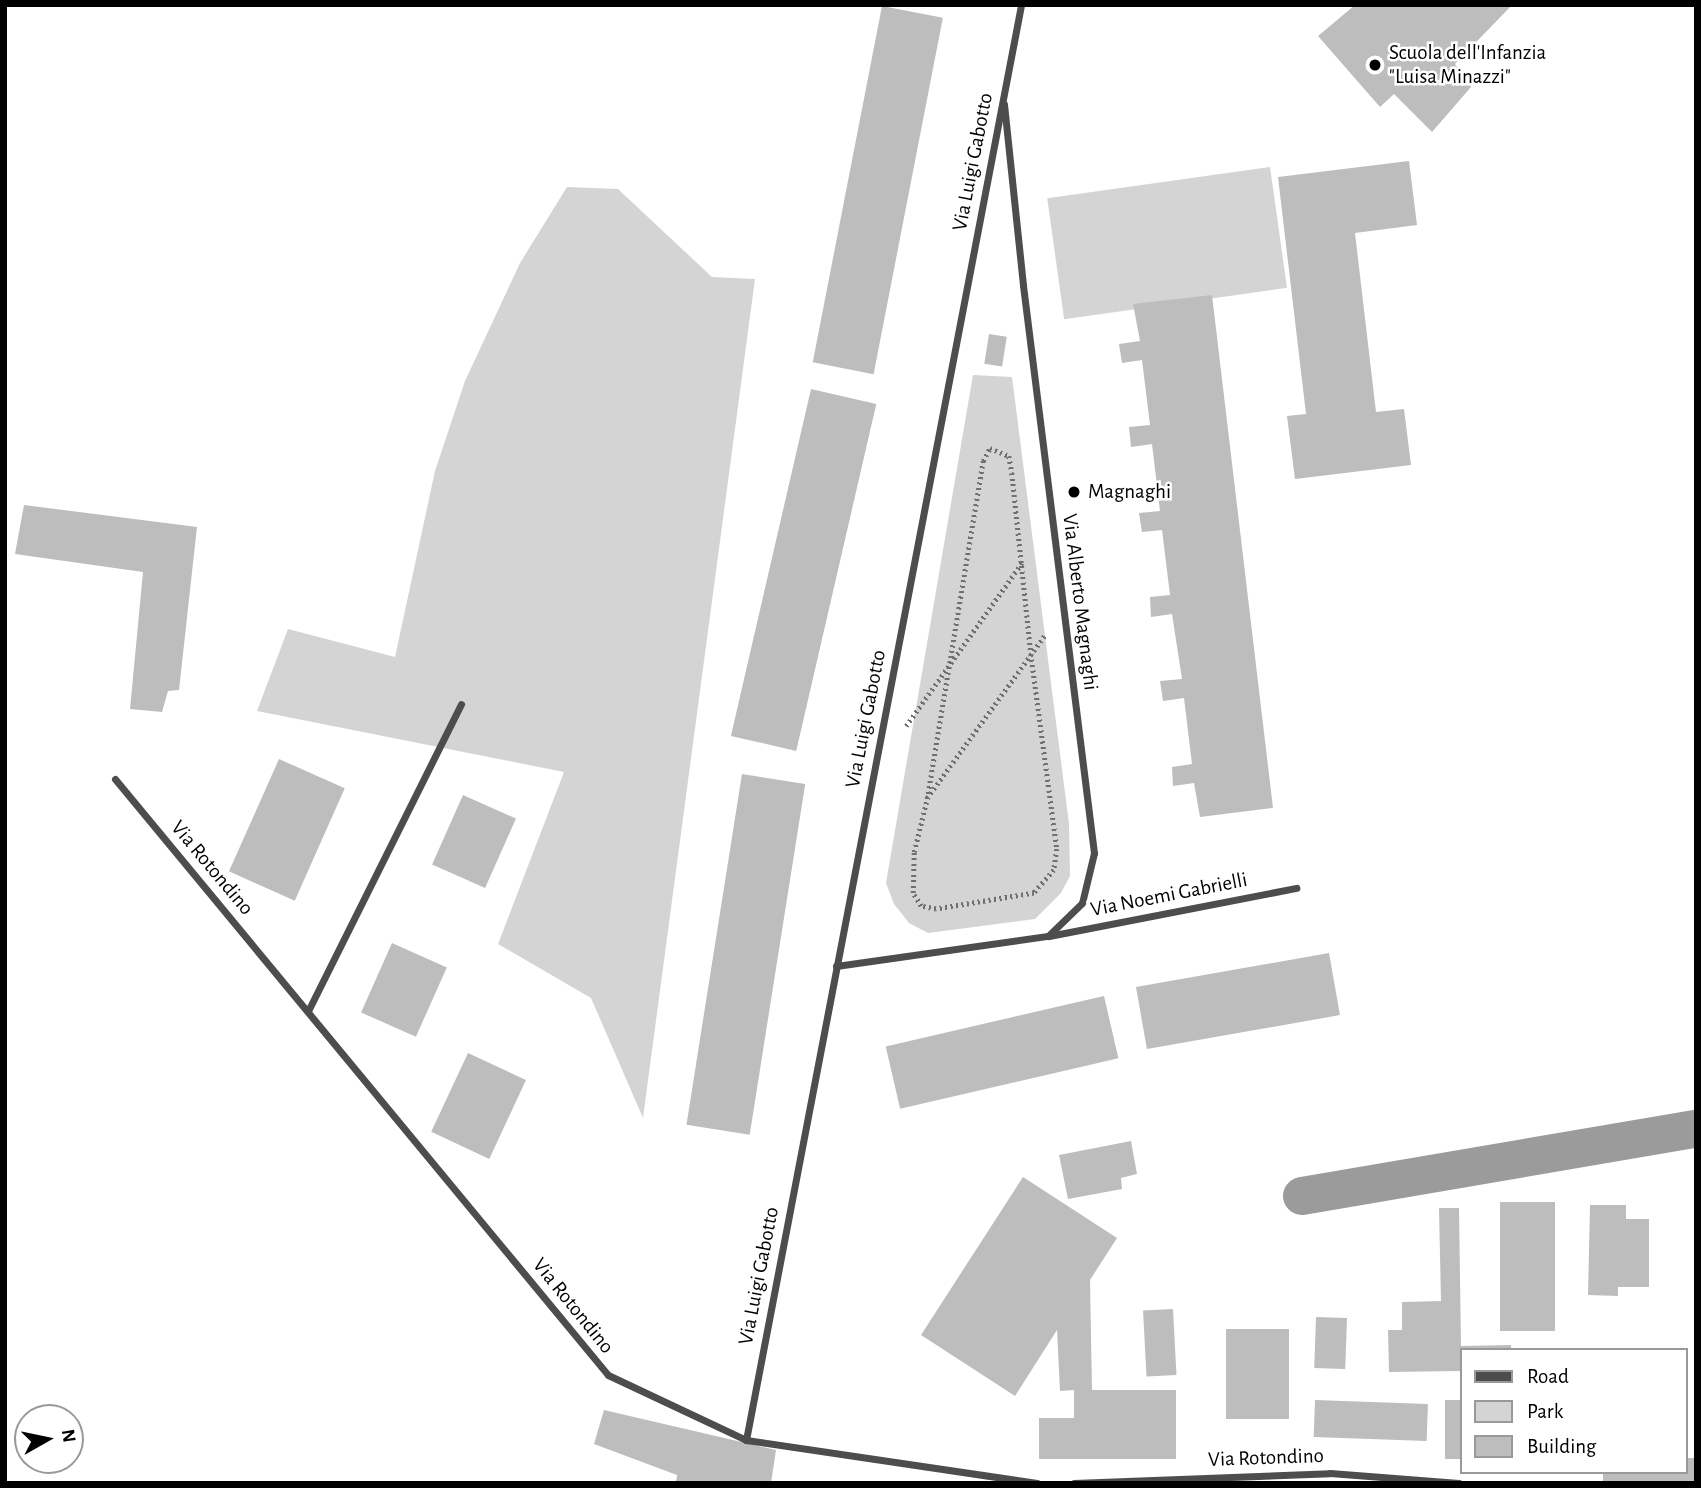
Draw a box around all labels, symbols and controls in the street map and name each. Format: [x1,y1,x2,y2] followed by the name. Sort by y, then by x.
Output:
[1389,40,1546,90] place label: Scuola dell'Infanzia "Luisa Minazzi"
[1367,57,1383,73] marker: Scuola dell'Infanzia "Luisa Minazzi"
[947,91,999,233] street label: Via Luigi Gabotto
[1088,479,1171,505] place label: Magnaghi
[1066,484,1082,500] marker: Magnaghi
[1057,512,1103,692] street label: Via Alberto Magnaghi
[840,648,892,790] street label: Via Luigi Gabotto
[165,816,259,920] street label: Via Rotondino
[1089,867,1249,923] street label: Via Noemi Gabrielli
[733,1205,785,1347] street label: Via Luigi Gabotto
[527,1253,619,1359] street label: Via Rotondino
[1460,1348,1687,1474] legend
[1527,1366,1569,1387] text: Road
[1527,1401,1563,1422] text: Park
[14,1404,84,1474] north arrow
[58,1428,79,1444] text: N
[1527,1436,1596,1457] text: Building
[1208,1443,1324,1473] street label: Via Rotondino

